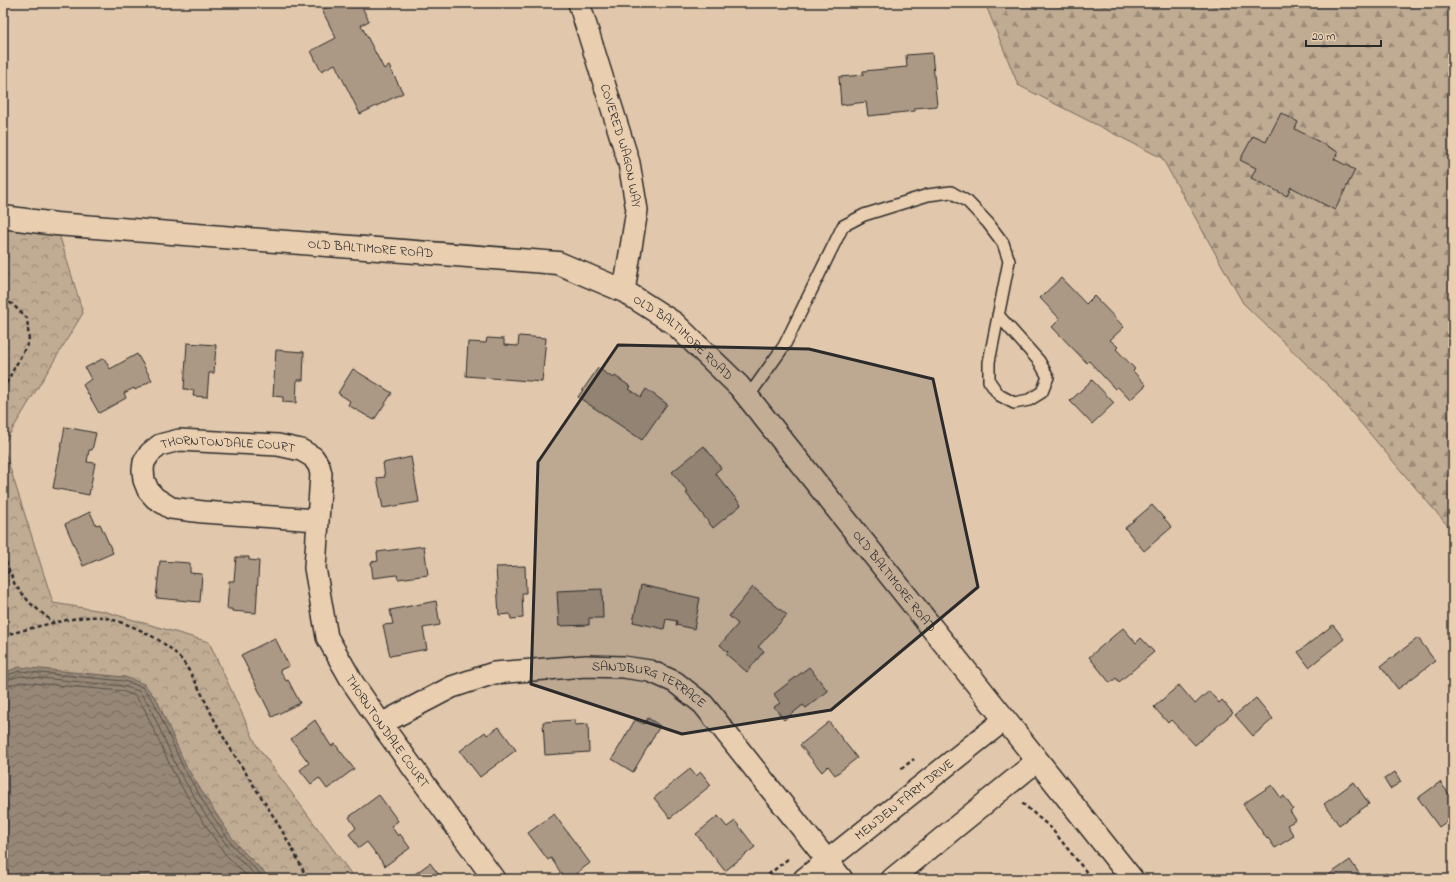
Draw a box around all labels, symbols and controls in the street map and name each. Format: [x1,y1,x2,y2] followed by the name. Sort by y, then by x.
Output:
[1306,22,1381,48] scale bar
[1312,28,1335,46] text: 20 m
[595,81,646,209] street label: COVERED WAGON WAY
[307,234,434,263] street label: OLD BALTIMORE ROAD
[629,290,737,385] street label: OLD BALTIMORE ROAD
[158,430,297,458] street label: THORNTONDALE COURT
[848,526,941,636] street label: OLD BALTIMORE ROAD
[592,657,710,713] street label: SANDBURG TERRACE
[341,671,434,792] street label: THORNTONDALE COURT
[851,754,958,845] street label: MENDEN FARM DRIVE

